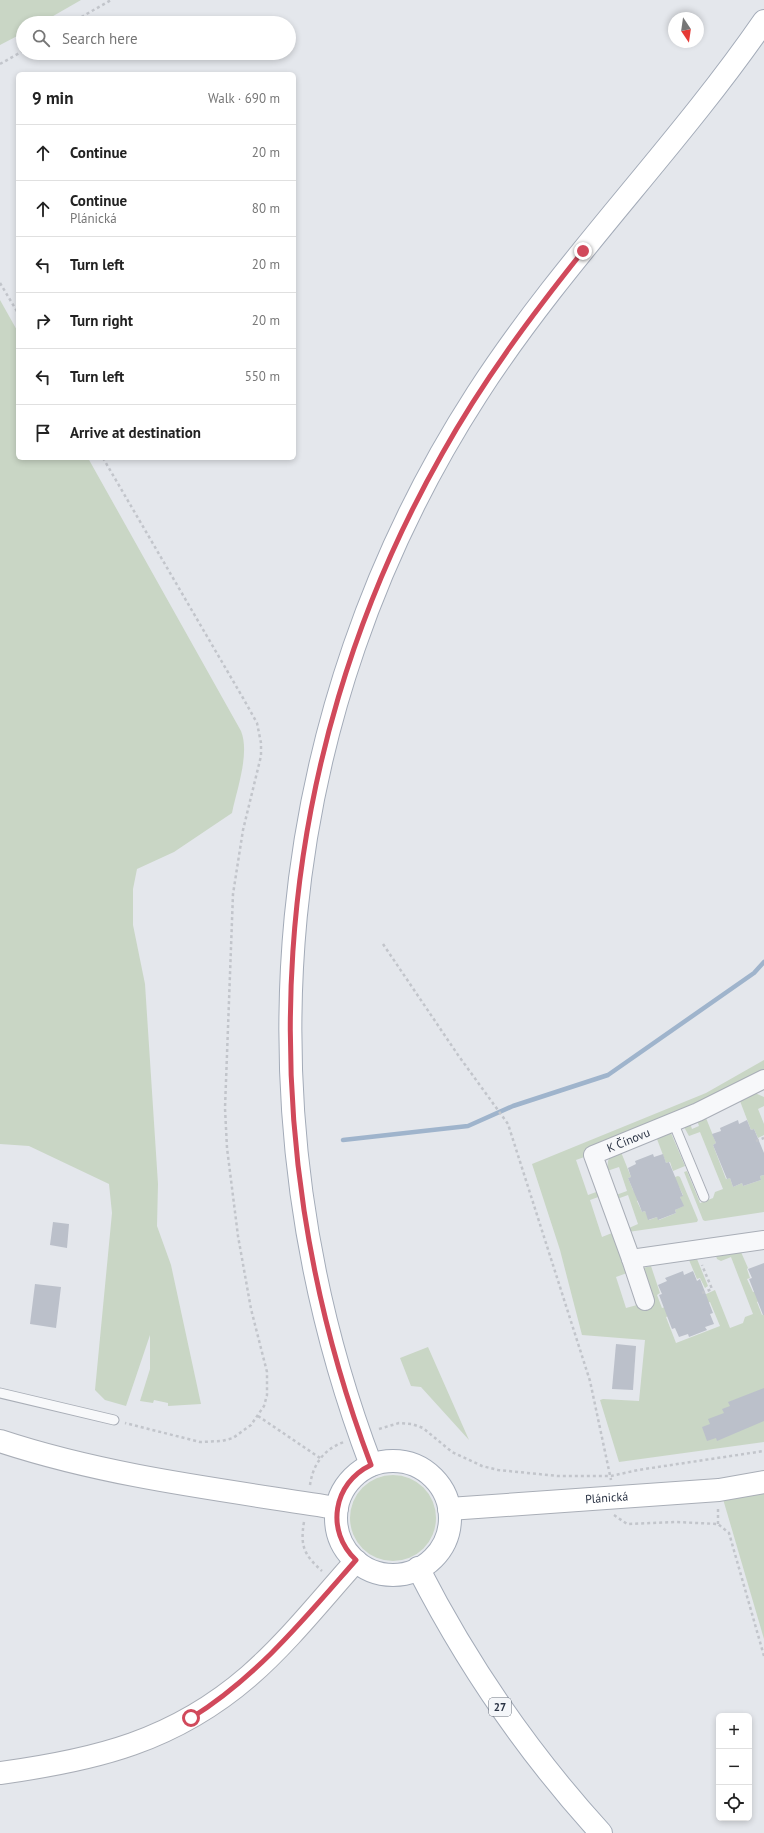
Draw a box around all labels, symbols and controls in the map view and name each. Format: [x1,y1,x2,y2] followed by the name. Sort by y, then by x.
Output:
[668,12,704,48] north arrow
[16,16,296,60] search box
[30,27,52,49] icon: search
[62,29,138,48] text: Search here
[32,87,73,109] text: 9 min
[208,90,280,107] text: Walk · 690 m
[32,142,54,164] icon: ahead
[70,143,127,162] text: Continue
[252,144,280,161] text: 20 m
[70,191,127,210] text: Continue
[32,198,54,220] icon: ahead
[252,200,280,217] text: 80 m
[70,210,117,227] text: Plánická
[574,242,592,260] route end
[32,254,54,276] icon: left
[70,255,124,274] text: Turn left
[252,256,280,273] text: 20 m
[32,310,54,332] icon: right
[70,311,133,330] text: Turn right
[252,312,280,329] text: 20 m
[32,366,54,388] icon: left
[70,367,124,386] text: Turn left
[245,368,280,385] text: 550 m
[32,422,54,444] icon: arrive
[70,423,201,442] text: Arrive at destination
[604,1124,652,1156] street label: K Čínovu
[585,1488,629,1506] street label: Plánická
[489,1698,511,1716] road number: 27
[182,1709,200,1727] route start
[716,1713,752,1821] map controls
[716,1713,752,1749] button: +
[716,1749,752,1785] button: −
[716,1785,752,1821] button: locate

